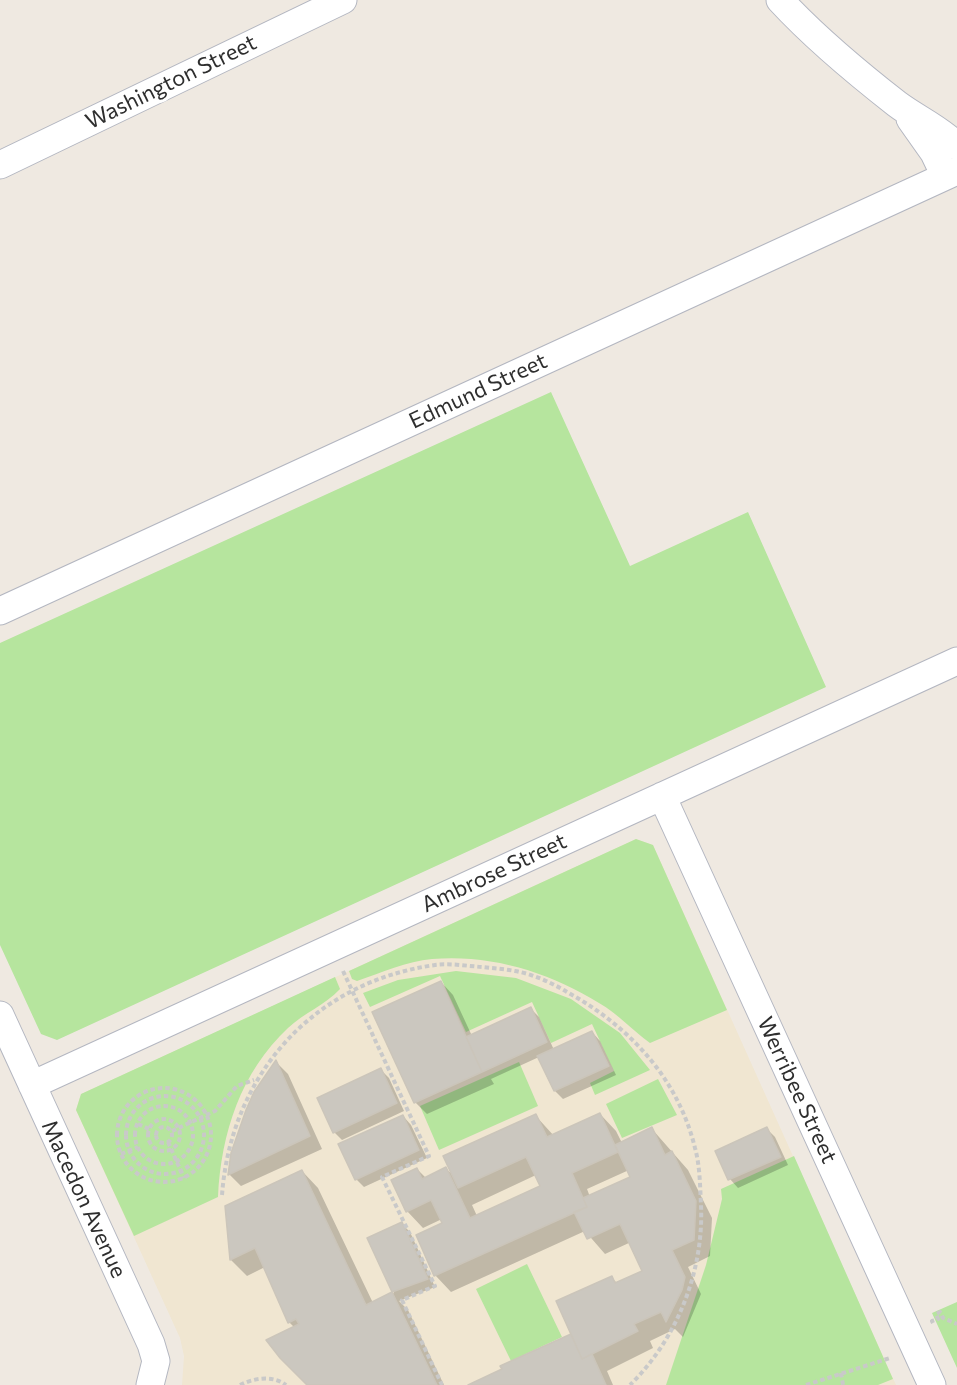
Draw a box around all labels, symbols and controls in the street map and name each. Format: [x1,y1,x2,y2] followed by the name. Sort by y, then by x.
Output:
[81,29,261,135] street label: Washington Street
[405,348,551,434] street label: Edmund Street
[417,828,571,918] street label: Ambrose Street
[752,1013,842,1167] street label: Werribee Street
[36,1116,132,1282] street label: Macedon Avenue

